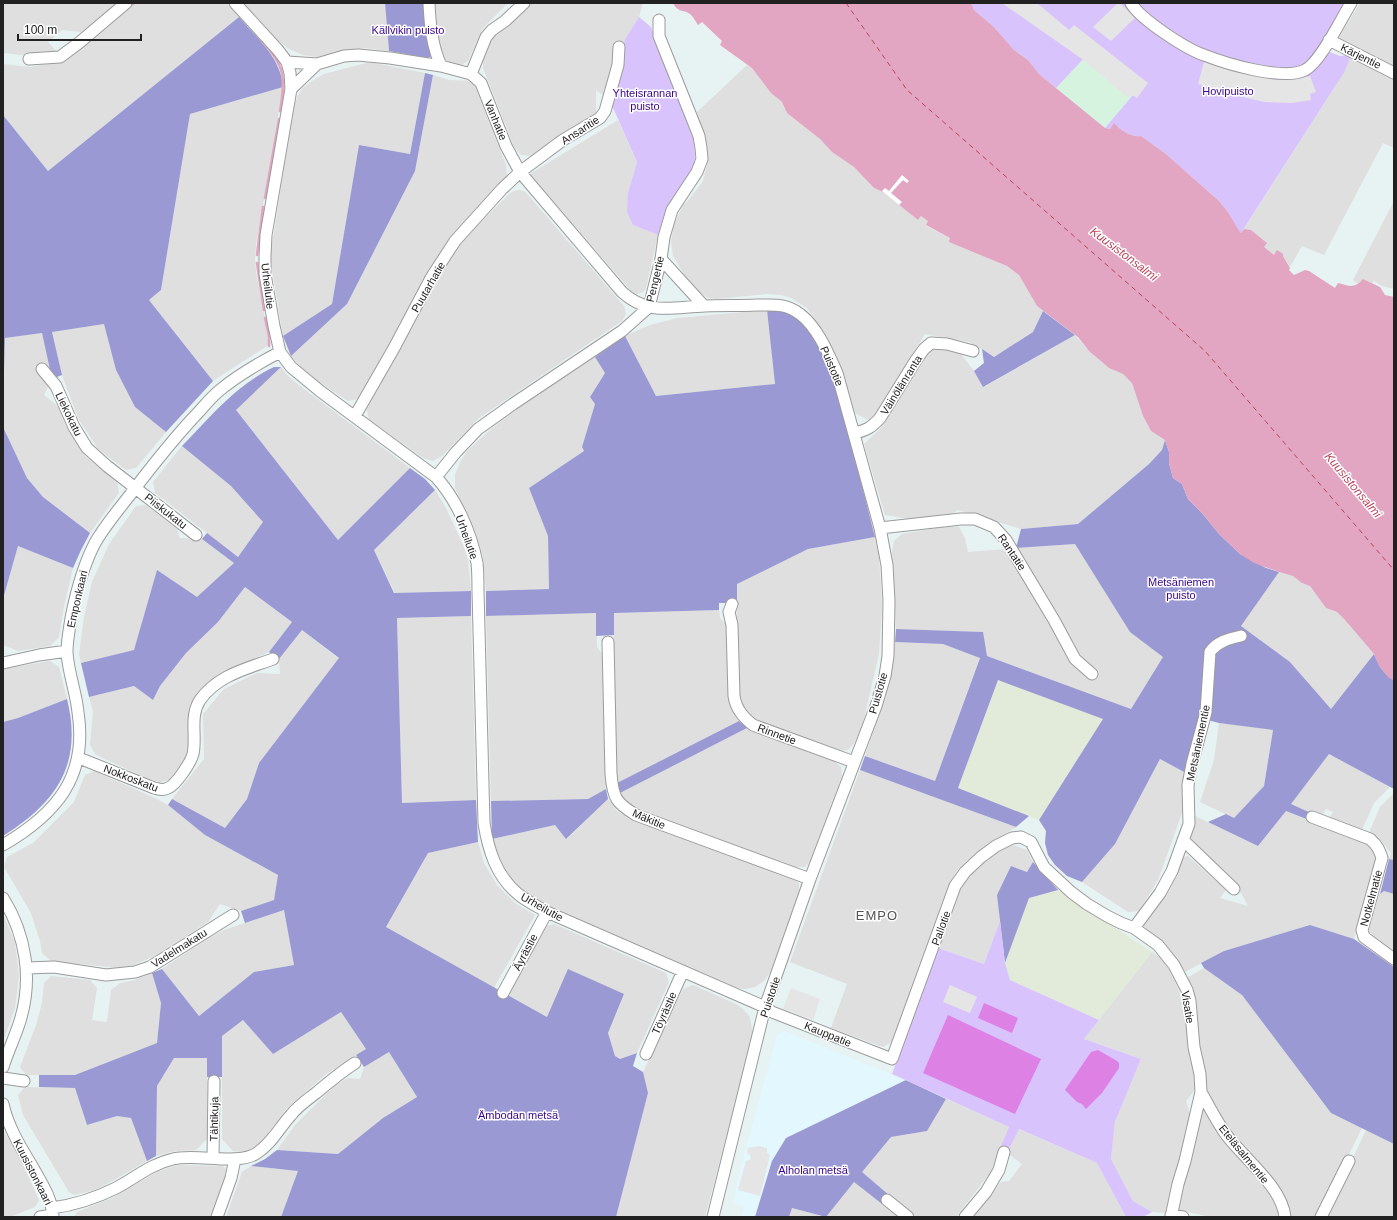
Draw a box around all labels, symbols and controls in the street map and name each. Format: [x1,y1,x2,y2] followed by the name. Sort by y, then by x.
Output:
[18,16,141,42] scale bar
[24,23,57,37] text: 100 m
[372,24,444,36] park label: Källvikin puisto
[1339,41,1383,71] street label: Kärjentie
[1202,85,1254,97] park label: Hovipuisto
[613,87,677,112] park label: Yhteisrannan puisto
[482,98,510,142] street label: Vanhatie
[559,113,601,147] street label: Ansaritie
[1088,224,1161,284] water label: Kuusistonsalmi
[644,255,666,303] street label: Pengertie
[409,260,447,314] street label: Puutarhatie
[259,262,277,310] street label: Urheilutie
[818,344,846,388] street label: Puistotie
[878,352,925,417] street label: Väinölänranta
[53,390,85,438] street label: Liekokatu
[1322,450,1385,521] water label: Kuusistonsalmi
[143,491,189,531] street label: Piiskukatu
[453,513,481,561] street label: Urheilutie
[996,532,1028,572] street label: Rantatie
[65,569,89,629] street label: Emponkaari
[1148,576,1214,601] park label: Metsäniemen puisto
[866,671,890,715] street label: Puistotie
[1184,704,1212,782] street label: Metsäniementie
[756,721,798,747] street label: Rinnetie
[102,762,160,794] street label: Nokkoskatu
[631,807,667,831] street label: Mäkitie
[1358,868,1384,928] street label: Notkelmatie
[519,890,565,924] street label: Urheilutie
[856,908,898,923] district label: EMPO
[929,909,953,947] street label: Pallotie
[149,926,209,970] street label: Vadelmakatu
[510,932,540,972] street label: Äyrästie
[758,975,782,1019] street label: Puistotie
[649,990,679,1036] street label: Töyrästie
[1180,990,1196,1024] street label: Visatie
[803,1019,853,1049] street label: Kauppatie
[208,1096,220,1141] street label: Tähtikuja
[478,1109,559,1121] park label: Ämbodan metsä
[1217,1122,1271,1186] street label: Eteläsalmentie
[11,1137,55,1207] street label: Kuusistonkaari
[778,1164,849,1176] park label: Alholan metsä

